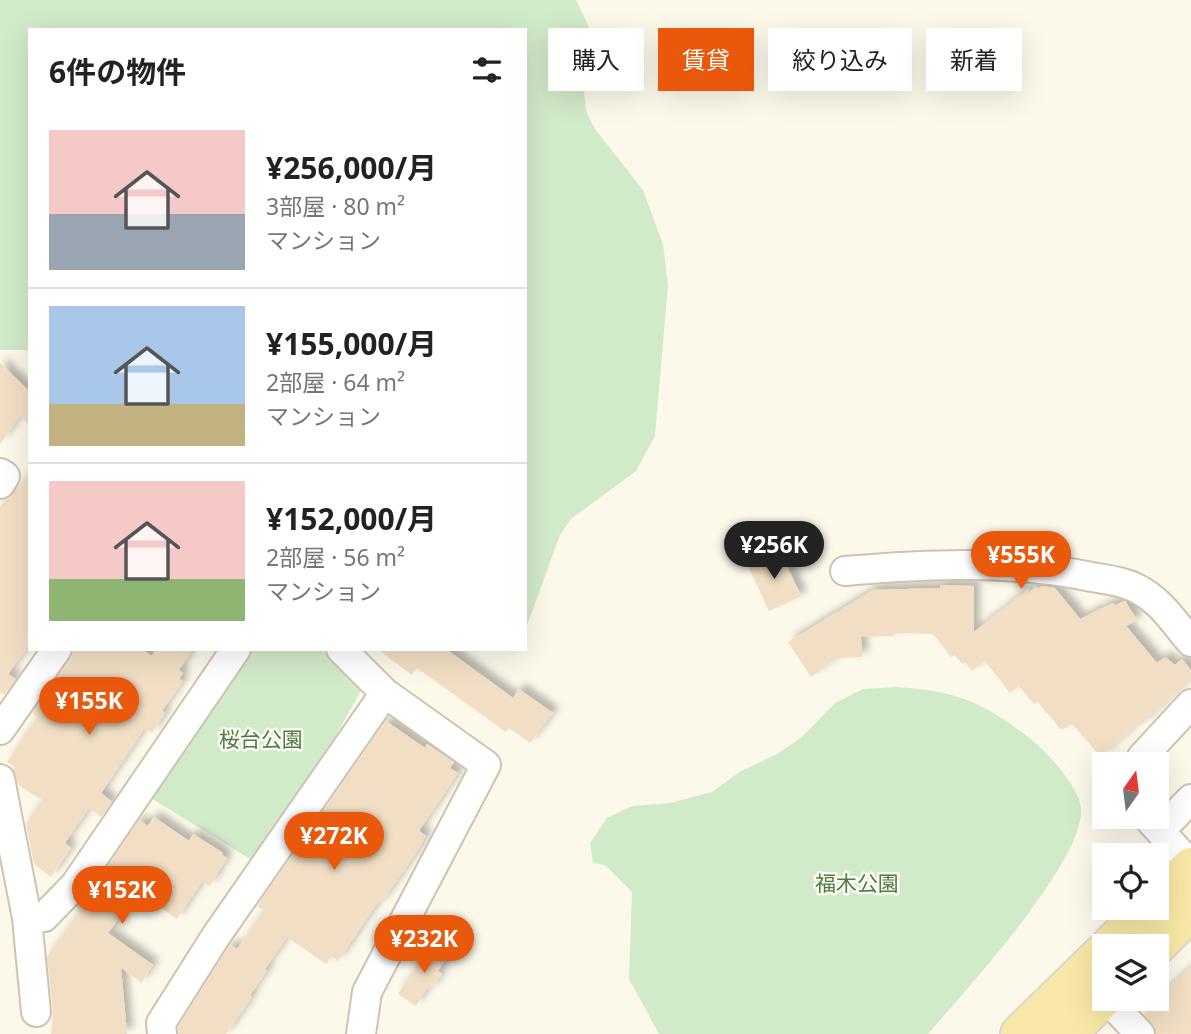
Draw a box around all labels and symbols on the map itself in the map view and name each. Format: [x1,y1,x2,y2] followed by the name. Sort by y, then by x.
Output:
[725,522,823,581] pin: ¥256K
[972,532,1070,591] pin: ¥555K
[40,678,138,737] pin: ¥155K
[219,725,303,753] park label: 桜台公園
[1092,752,1169,830] north arrow
[285,812,383,872] pin: ¥272K
[73,866,171,926] pin: ¥152K
[815,869,899,897] park label: 福木公園
[375,916,473,975] pin: ¥232K

